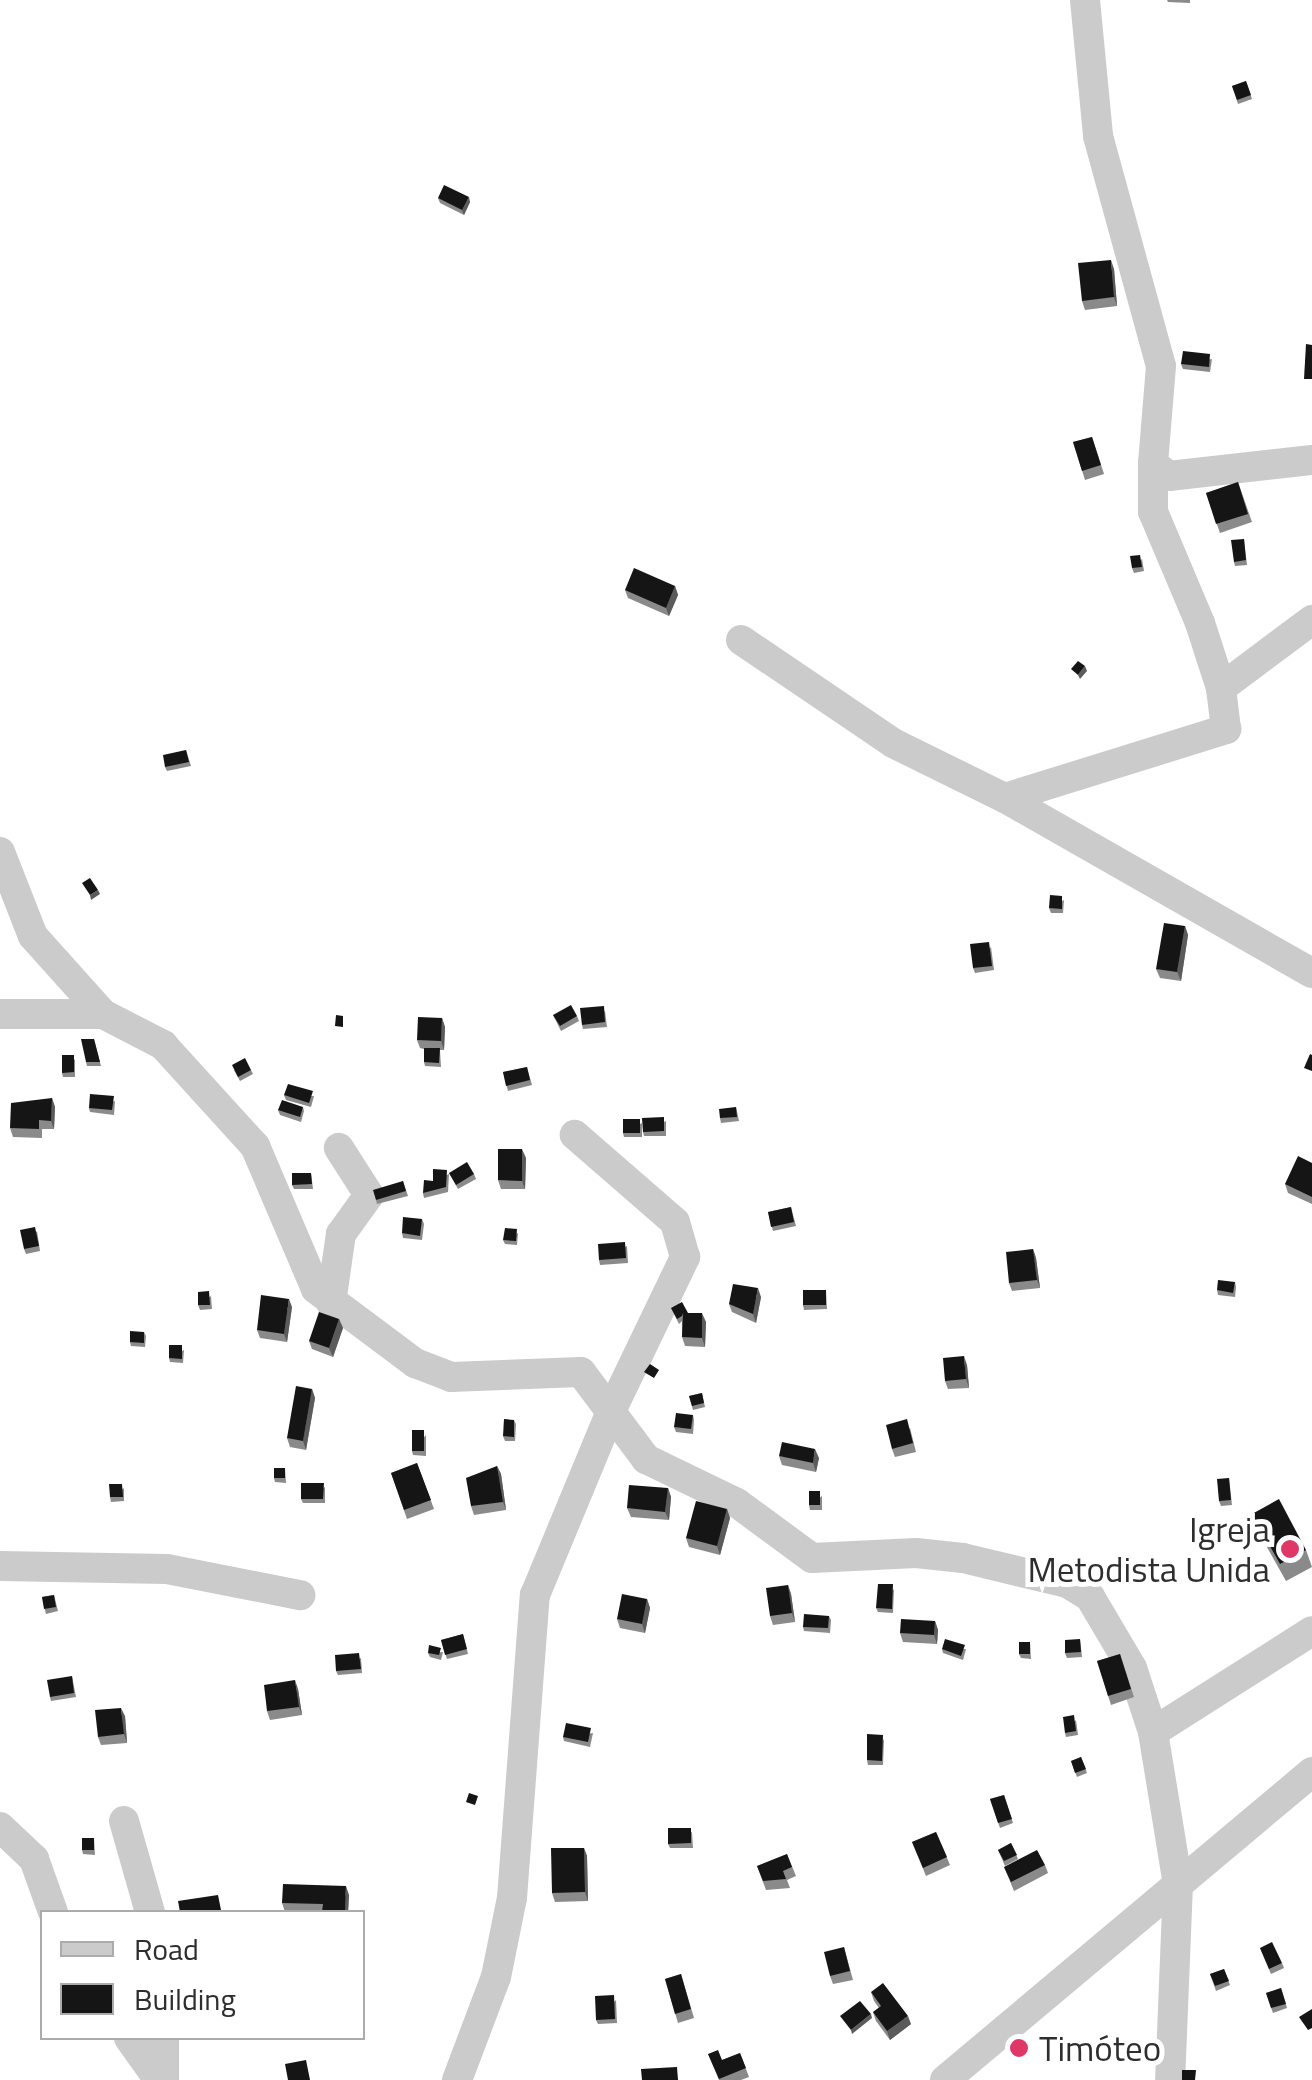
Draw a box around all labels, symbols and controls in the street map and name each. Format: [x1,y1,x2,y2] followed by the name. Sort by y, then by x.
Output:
[1027,1508,1270,1590] place label: Igreja Metodista Unida
[1279,1538,1301,1560] marker: Igreja Metodista Unida
[40,1910,365,2040] legend
[134,1926,199,1972] text: Road
[134,1976,236,2022] text: Building
[1039,2027,1161,2069] place label: Timóteo
[1008,2037,1030,2059] marker: Timóteo

